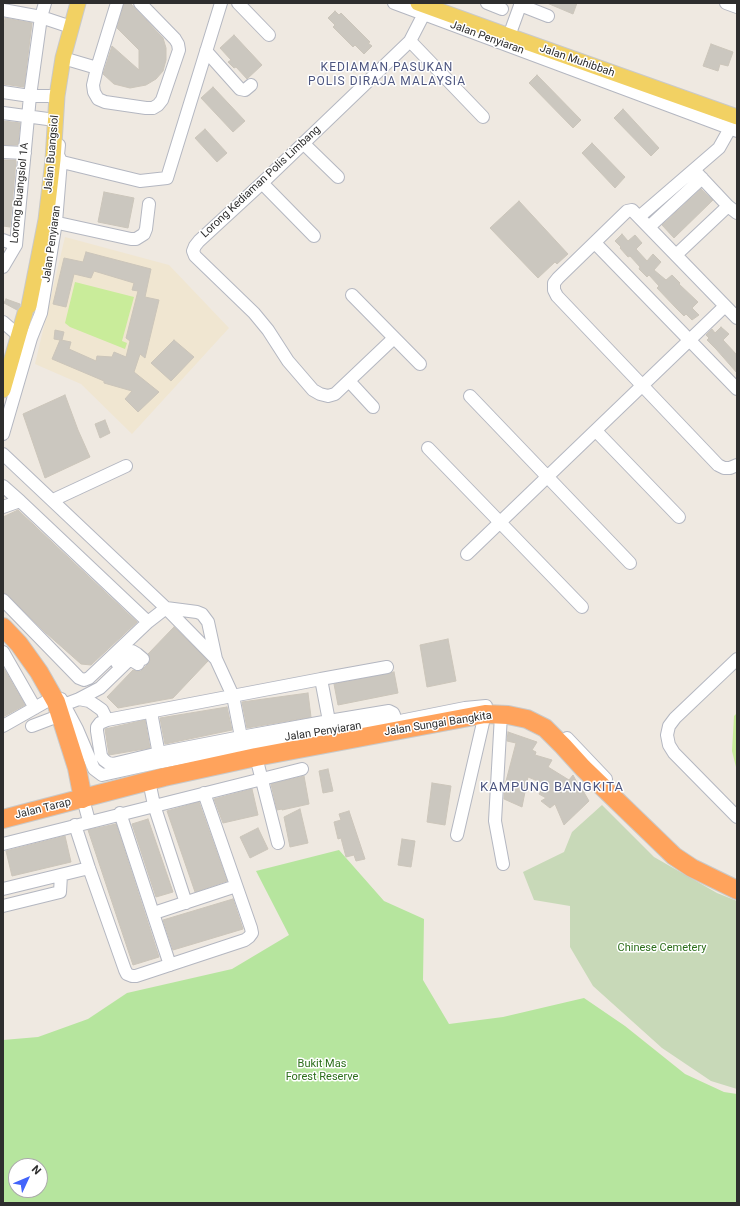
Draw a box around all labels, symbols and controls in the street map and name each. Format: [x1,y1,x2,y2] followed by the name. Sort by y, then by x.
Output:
[448,19,526,57] street label: Jalan Penyiaran
[538,42,616,80] street label: Jalan Muhibbah
[308,61,466,89] district label: KEDIAMAN PASUKAN POLIS DIRAJA MALAYSIA
[42,115,62,193] street label: Jalan Buangsiol
[199,123,323,241] street label: Lorong Kediaman Polis Limbang
[8,142,32,244] street label: Lorong Buangsiol 1A
[40,205,64,283] street label: Jalan Penyiaran
[383,709,493,739] street label: Jalan Sungai Bangkita
[284,719,362,745] street label: Jalan Penyiaran
[480,780,624,796] district label: KAMPUNG BANGKITA
[14,796,72,822] street label: Jalan Tarap
[618,941,706,955] park label: Chinese Cemetery
[286,1057,358,1083] park label: Bukit Mas Forest Reserve
[8,1158,48,1198] north arrow
[29,1163,44,1177] text: N

